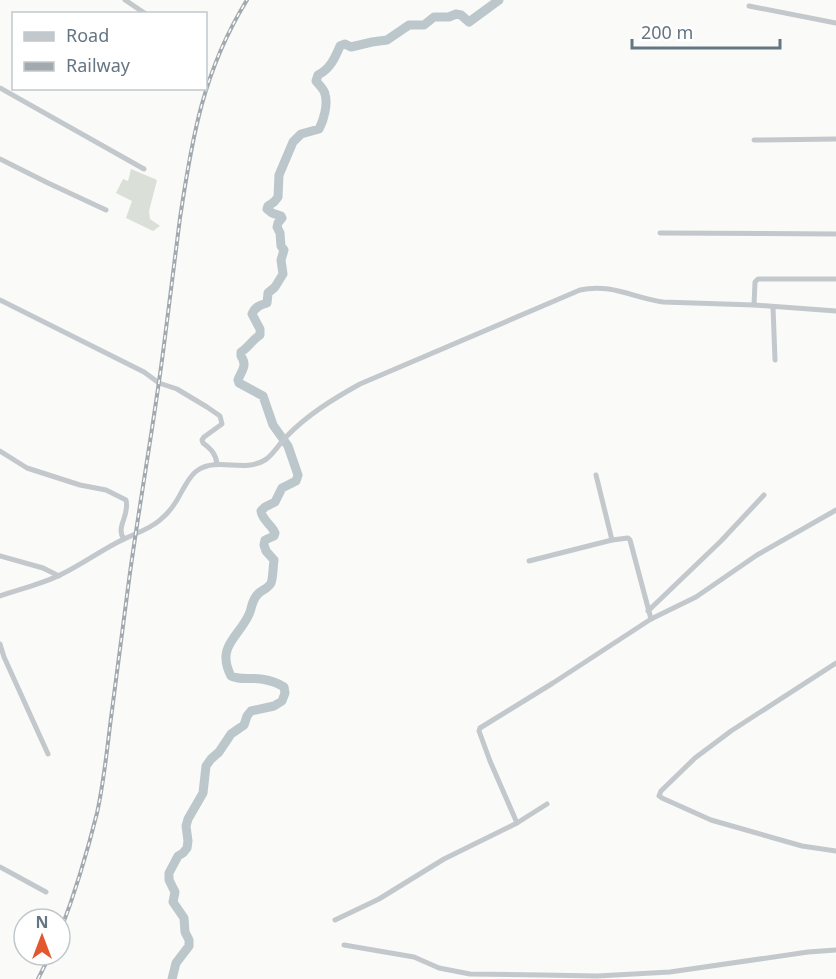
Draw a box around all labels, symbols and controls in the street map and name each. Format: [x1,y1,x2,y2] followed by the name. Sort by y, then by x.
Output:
[12,12,207,90] legend
[632,12,780,50] scale bar
[641,20,693,44] text: 200 m
[66,23,109,47] text: Road
[66,53,131,77] text: Railway
[12,907,72,967] north arrow
[35,911,49,933] text: N

